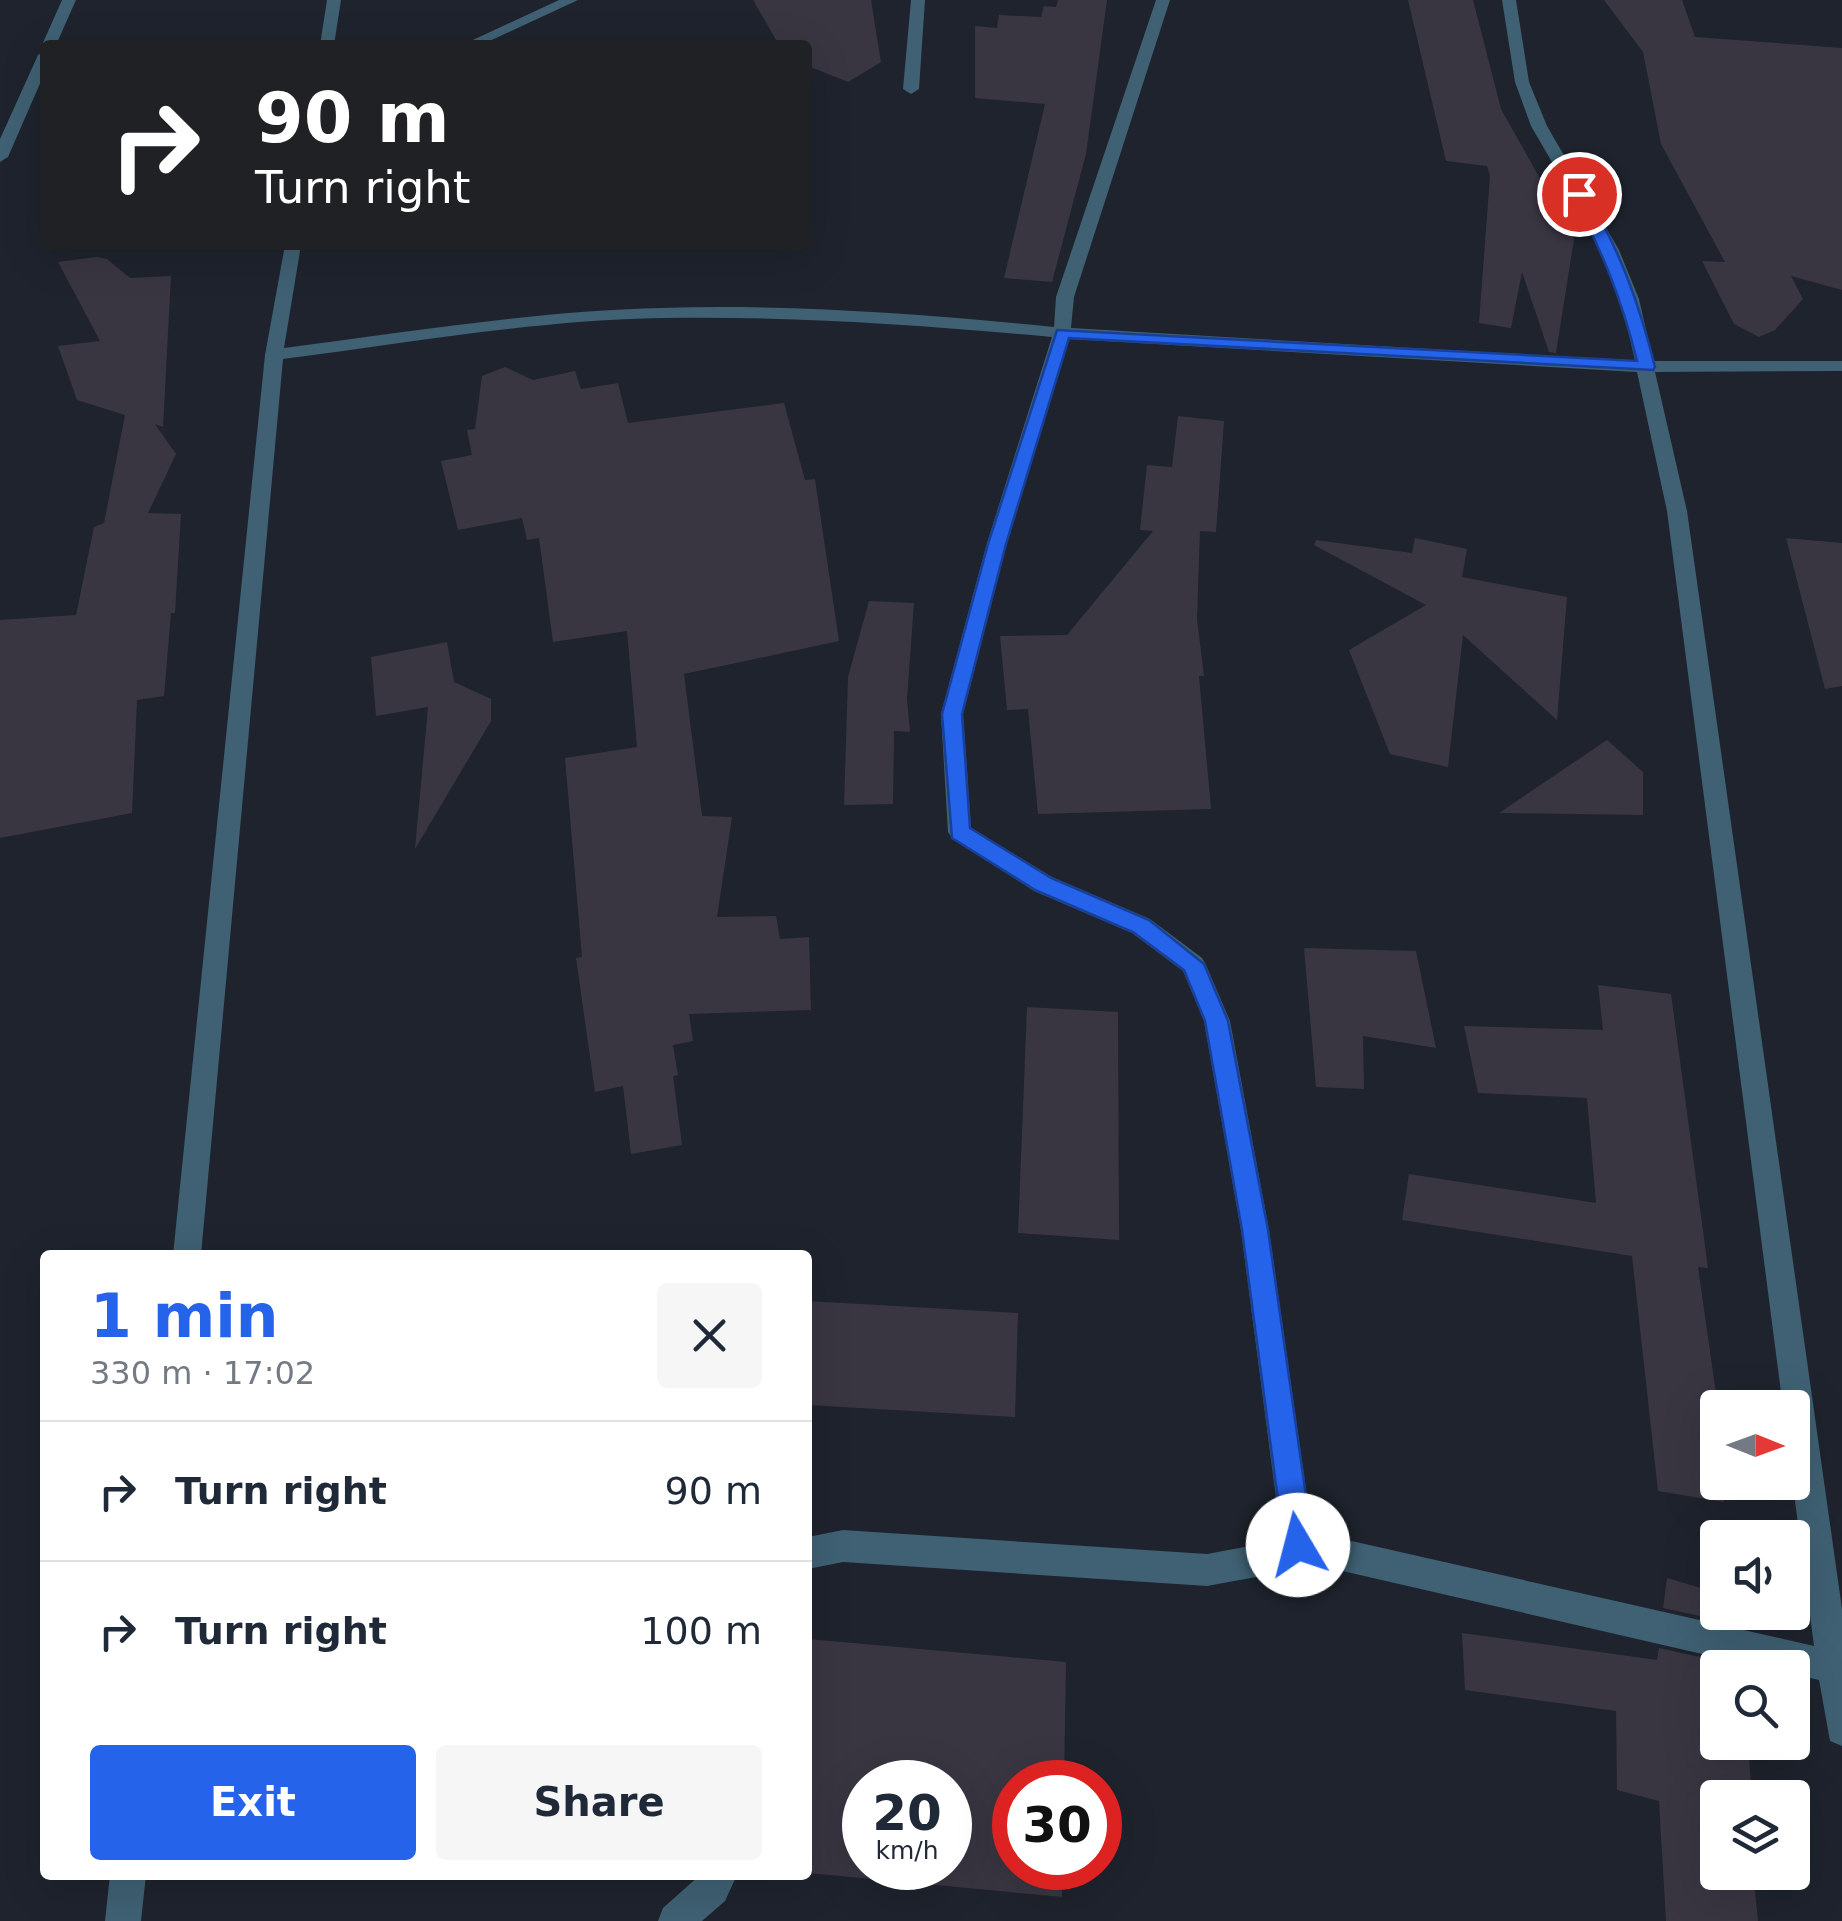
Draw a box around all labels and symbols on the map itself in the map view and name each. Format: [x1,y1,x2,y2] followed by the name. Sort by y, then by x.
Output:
[1537,152,1622,237] pin
[1700,1390,1810,1500] north arrow
[1246,1493,1350,1597] position arrow
[992,1760,1122,1890] speed limit sign: 30

